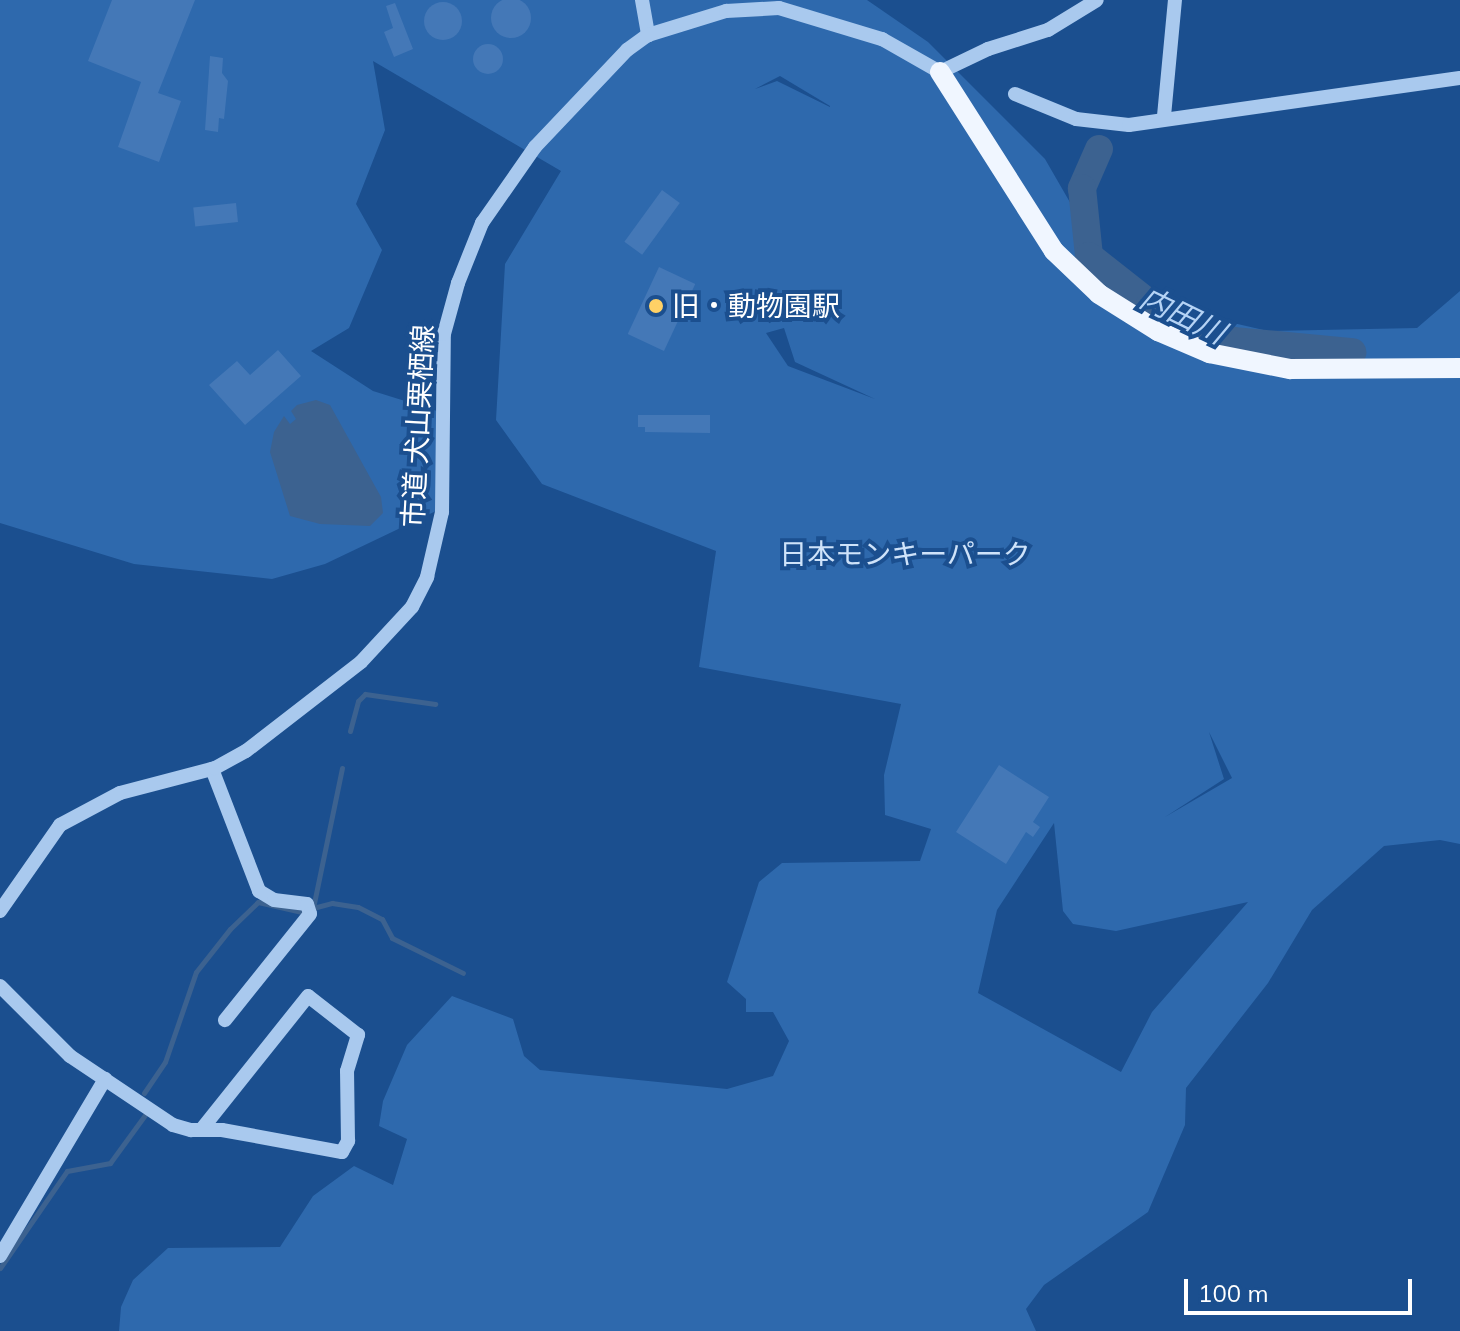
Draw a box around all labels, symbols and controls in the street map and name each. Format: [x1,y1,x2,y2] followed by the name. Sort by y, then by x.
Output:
[1135,279,1231,351] water label: 内田川
[672,289,840,323] place label: 旧・動物園駅
[647,297,665,315] marker: 旧・動物園駅
[396,324,440,528] street label: 市道 犬山栗栖線
[779,537,1031,571] park label: 日本モンキーパーク
[1188,1263,1416,1313] scale bar
[1198,1278,1269,1308] text: 100 m

